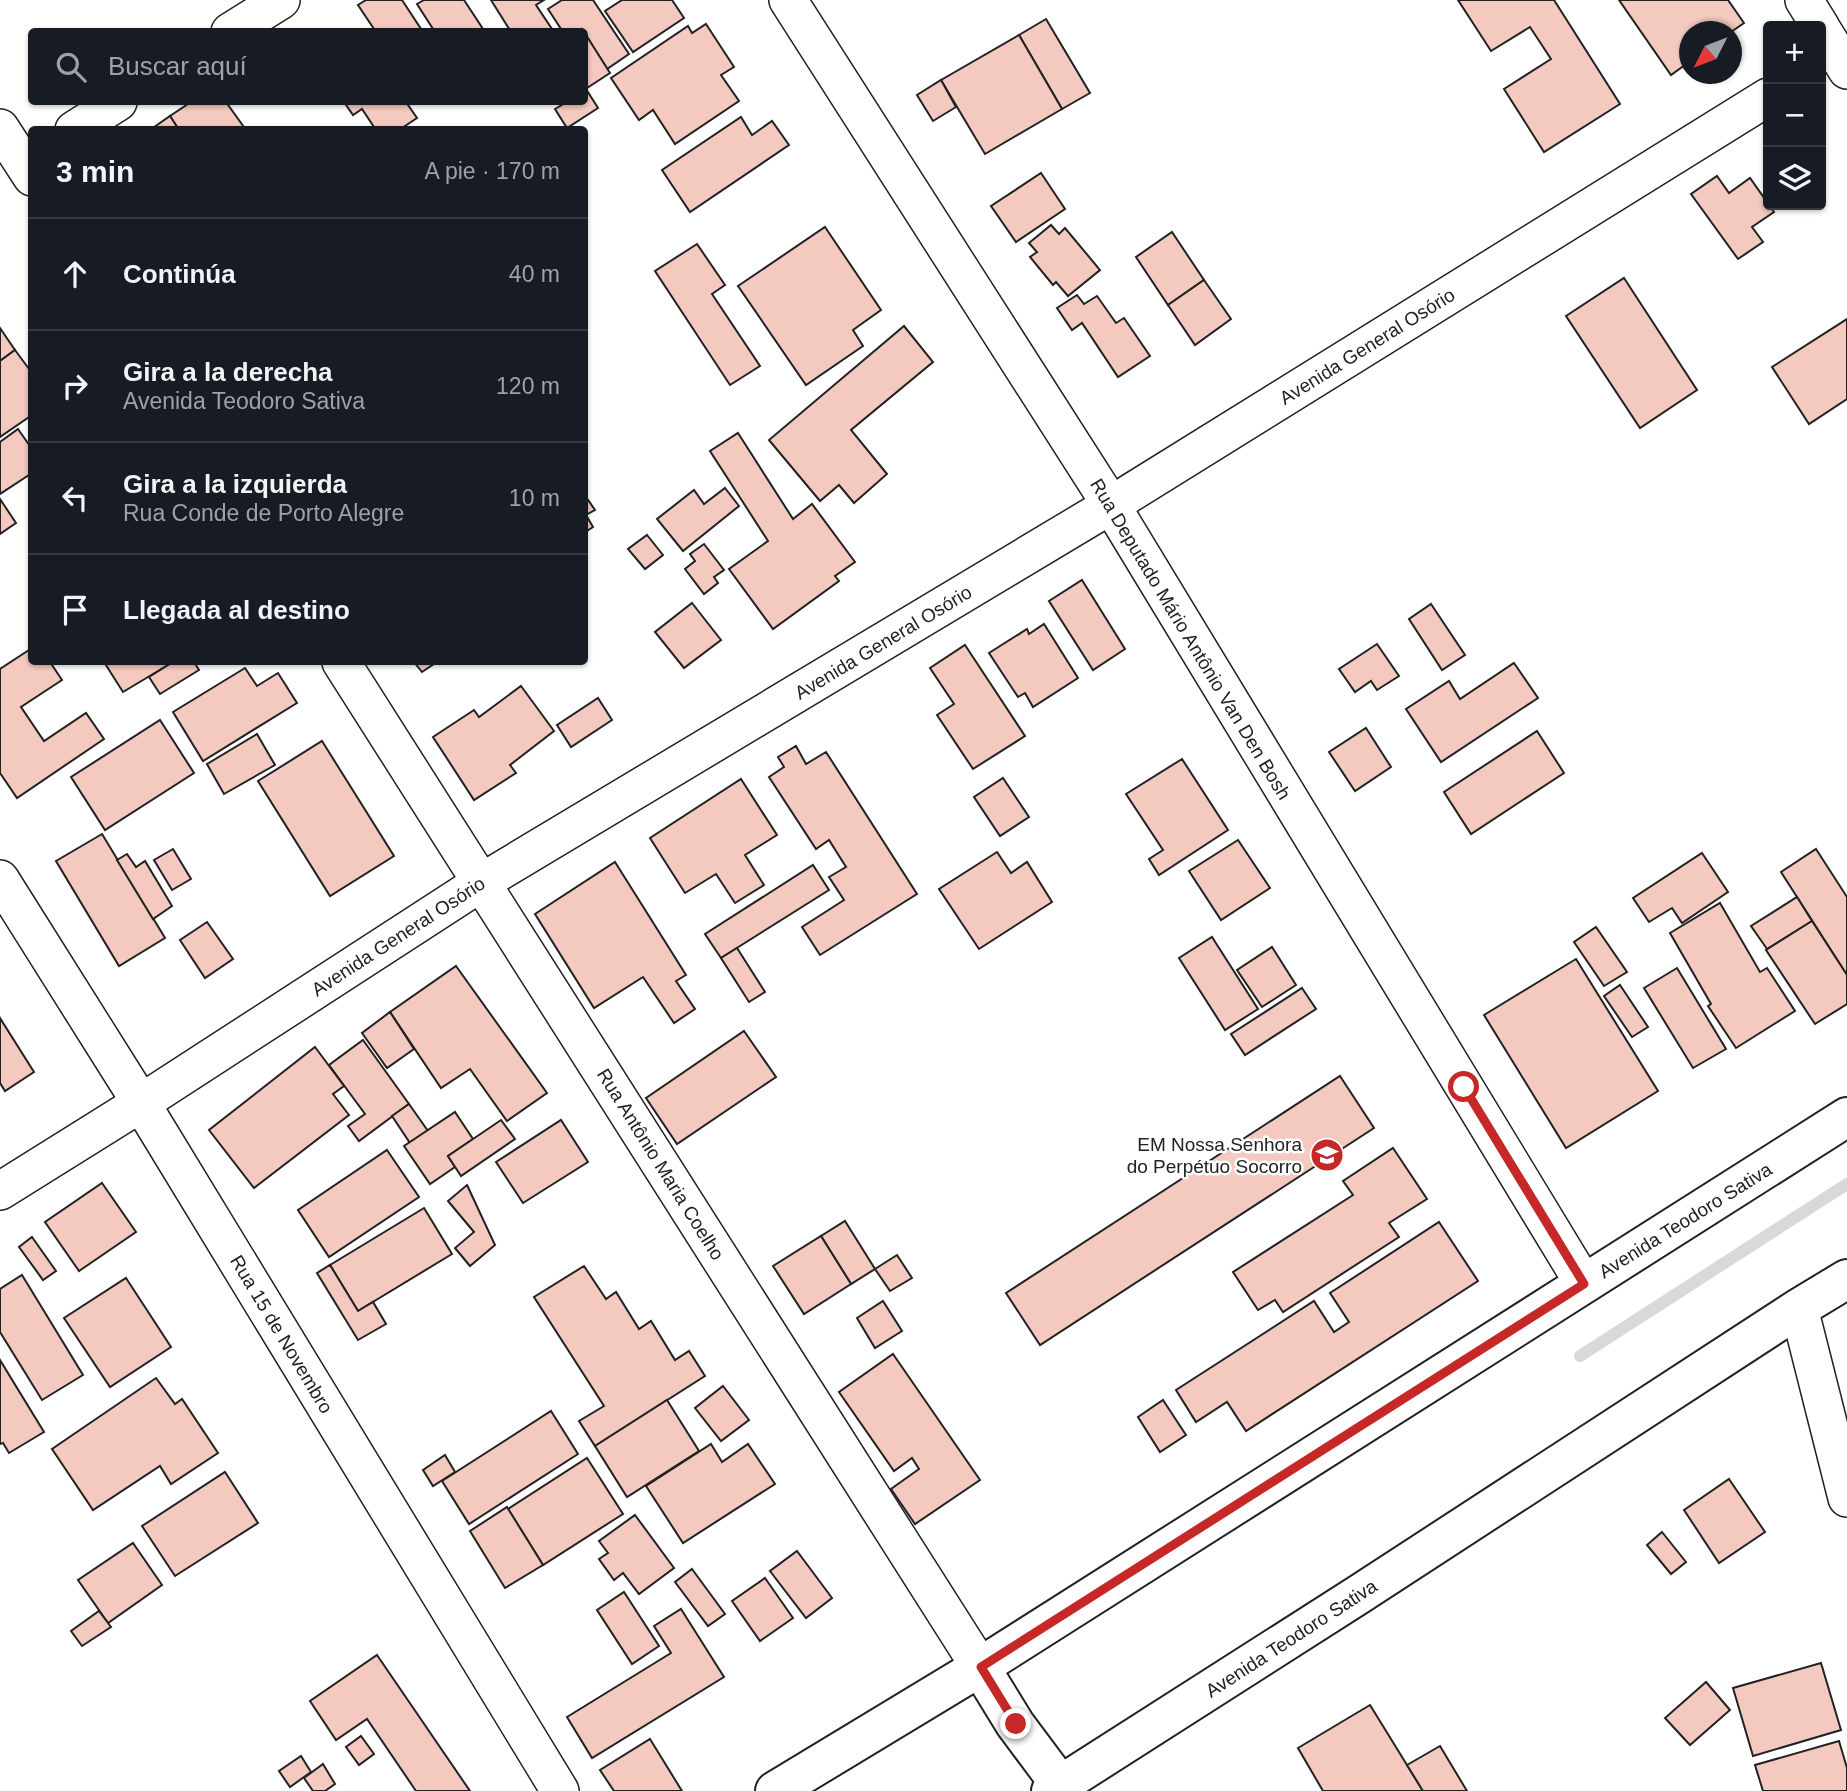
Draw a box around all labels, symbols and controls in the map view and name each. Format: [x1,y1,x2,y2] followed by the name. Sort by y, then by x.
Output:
[1679,21,1742,84] north arrow
[1763,21,1826,210] map controls
[1763,21,1826,84] button: +
[28,28,588,105] search box
[52,48,90,86] icon: search
[108,51,247,81] text: Buscar aquí
[1763,84,1826,147] button: −
[1763,147,1826,210] button: layers
[56,155,134,188] text: 3 min
[424,158,560,184] text: A pie · 170 m
[56,255,94,293] icon: ahead
[123,259,236,289] text: Continúa
[509,261,560,287] text: 40 m
[1276,284,1459,409] street label: Avenida General Osório
[123,357,333,387] text: Gira a la derecha
[56,367,94,405] icon: right
[496,373,560,399] text: 120 m
[123,388,365,414] text: Avenida Teodoro Sativa
[123,469,347,499] text: Gira a la izquierda
[1086,475,1295,803] street label: Rua Deputado Mário Antônio Van Den Bosh
[56,479,94,517] icon: left
[509,485,560,511] text: 10 m
[123,500,404,526] text: Rua Conde de Porto Alegre
[791,581,975,704] street label: Avenida General Osório
[56,591,94,629] icon: arrive
[123,595,350,625] text: Llegada al destino
[308,872,489,1000] street label: Avenida General Osório
[593,1065,728,1264] street label: Rua Antônio Maria Coelho
[1448,1071,1479,1102] route start
[1127,1134,1302,1177] place label: EM Nossa Senhora do Perpétuo Socorro
[1308,1136,1346,1174] school or university icon: EM Nossa Senhora do Perpétuo Socorro
[1595,1158,1776,1282] street label: Avenida Teodoro Sativa
[226,1251,337,1417] street label: Rua 15 de Novembro
[1202,1575,1381,1702] street label: Avenida Teodoro Sativa
[1000,1708,1031,1739] route end

